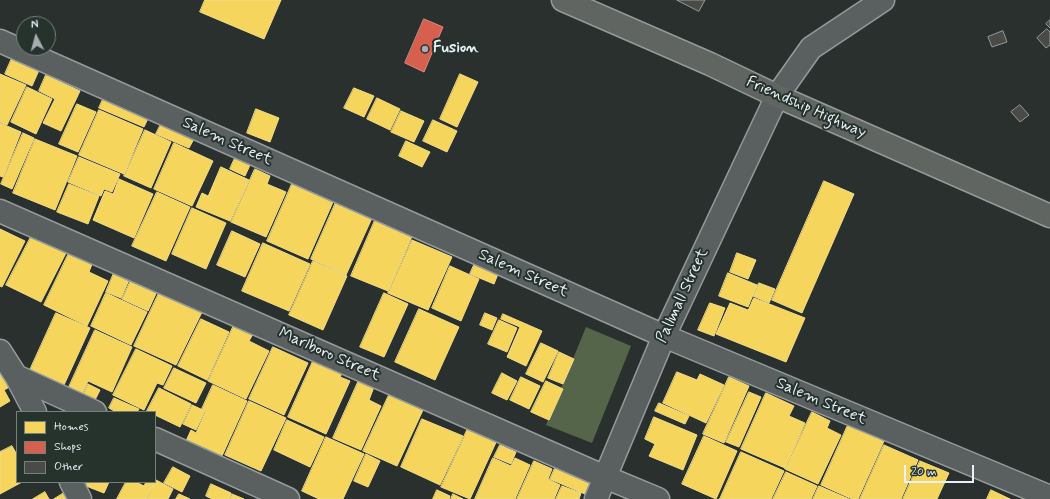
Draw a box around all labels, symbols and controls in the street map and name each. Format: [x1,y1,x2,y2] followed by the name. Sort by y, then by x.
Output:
[16,16,56,56] north arrow
[30,18,39,32] text: N
[433,39,479,59] place label: Fusion
[420,44,430,54] marker: Fusion
[743,73,869,143] street label: Friendship Highway
[179,114,275,170] street label: Salem Street
[475,246,571,302] street label: Salem Street
[653,246,713,346] street label: Pallmall Street
[275,324,383,386] street label: Marlboro Street
[773,374,869,430] street label: Salem Street
[16,411,156,483] legend
[54,419,89,435] text: Homes
[54,439,81,455] text: Shops
[906,457,976,483] scale bar
[54,459,83,475] text: Other
[911,464,937,480] text: 20 m

